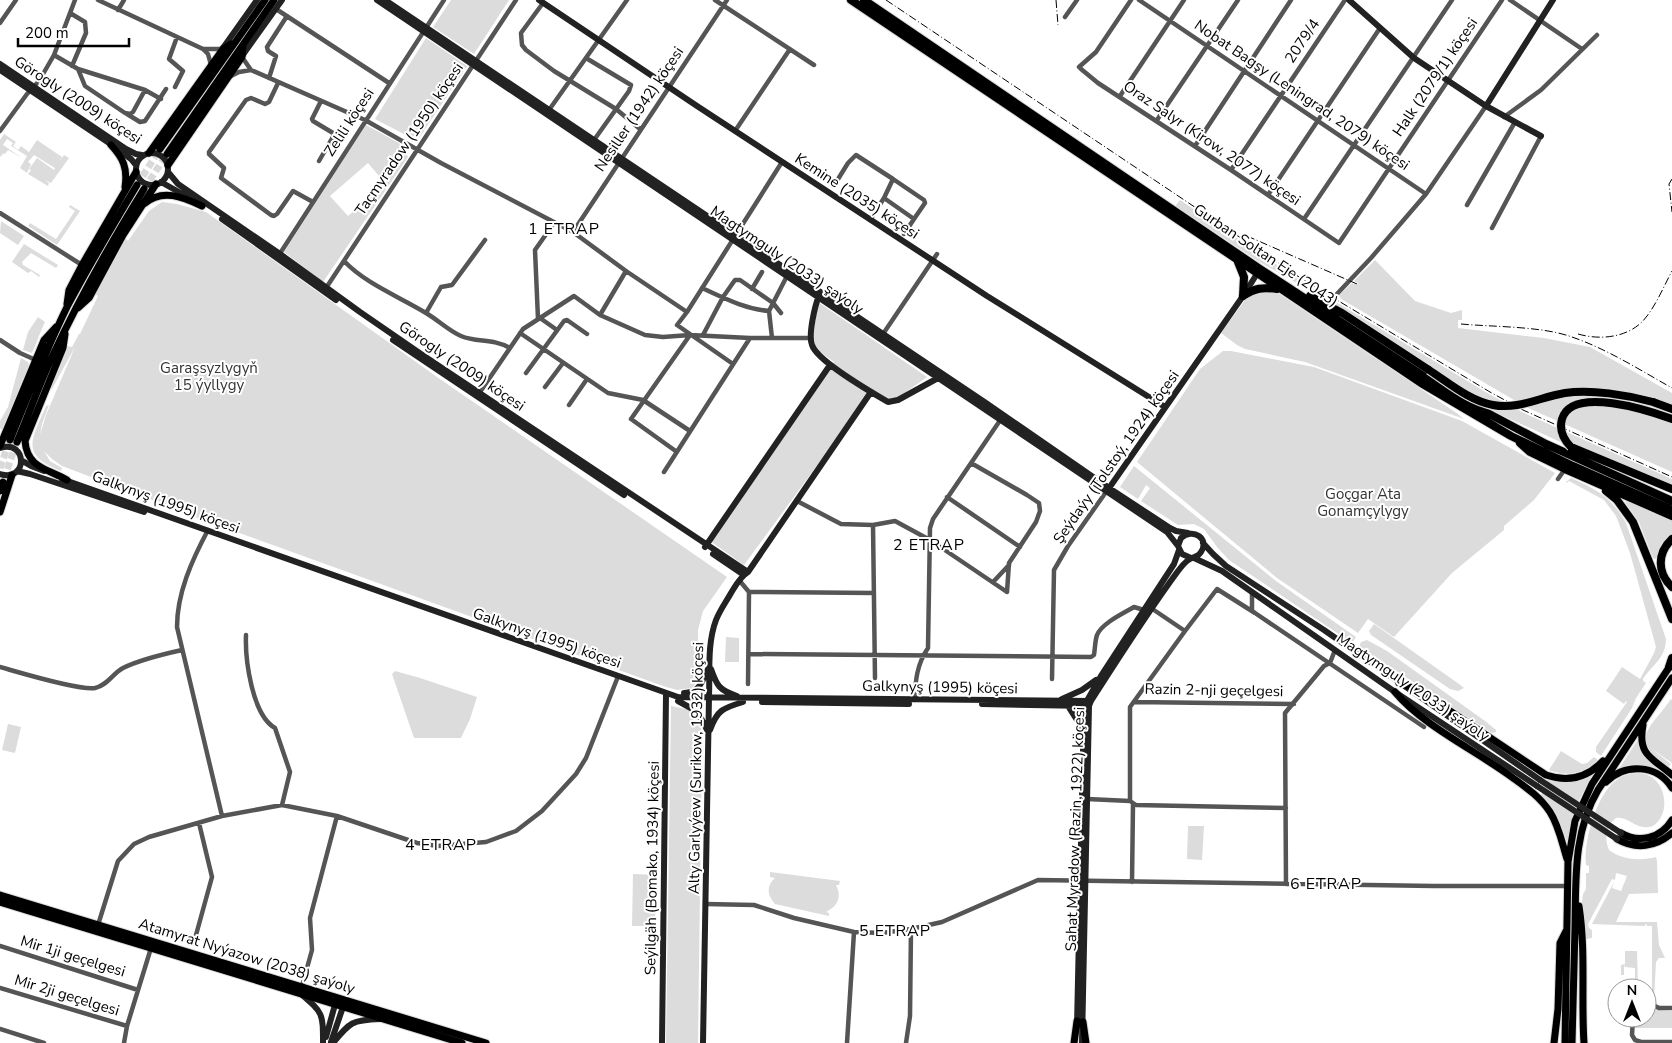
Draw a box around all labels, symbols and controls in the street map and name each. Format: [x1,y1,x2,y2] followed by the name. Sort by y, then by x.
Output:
[1388,14,1482,140] street label: Halk (2079/1) köçesi
[18,15,129,47] scale bar
[1190,15,1414,175] street label: Nobat Bagşy (Leningrad, 2079) köçesi
[1280,15,1324,67] street label: 2079/4
[25,23,69,43] text: 200 m
[590,43,688,175] street label: Nesiller (1942) köçesi
[11,51,145,149] street label: Görogly (2009) köçesi
[350,59,468,219] street label: Taçmyradow (1950) köçesi
[1119,76,1305,210] street label: Oraz Salyr (Kirow, 2077) köçesi
[320,84,378,160] street label: Zelili köçesi
[791,148,923,244] street label: Kemine (2035) köçesi
[1190,199,1342,311] street label: Gurban Soltan Eje (2043)
[706,201,868,319] street label: Magtymguly (2033) şaýoly
[528,218,600,240] district label: 1 ETRAP
[395,316,529,416] street label: Görogly (2009) köçesi
[160,358,258,395] park label: Garaşsyzlygyň 15 ýyllygy
[1048,366,1184,548] street label: Şeýdaýy (Tolstoý, 1924) köçesi
[89,466,243,538] street label: Galkynyş (1995) köçesi
[1317,484,1409,521] park label: Goçgar Ata Gonamçylygy
[893,534,965,556] district label: 2 ETRAP
[470,603,624,673] street label: Galkynyş (1995) köçesi
[1332,628,1494,746] street label: Magtymguly (2033) şaýoly
[684,642,708,894] street label: Alty Garlyýew (Surikow, 1932) köçesi
[862,676,1018,698] street label: Galkynyş (1995) köçesi
[1144,679,1284,701] street label: Razin 2-nji geçelgesi
[1061,706,1089,952] street label: Sahat Myradow (Razin, 1922) köçesi
[640,761,664,975] street label: Seýilgäh (Bomako, 1934) köçesi
[405,834,477,856] district label: 4 ETRAP
[1290,873,1362,895] district label: 6 ETRAP
[136,914,358,999] street label: Atamyrat Nyýazow (2038) şaýoly
[859,920,931,942] district label: 5 ETRAP
[18,931,128,981] street label: Mir 1ji geçelgesi
[12,970,122,1020] street label: Mir 2ji geçelgesi
[1607,978,1657,1028] north arrow
[1627,981,1637,1000] text: N

